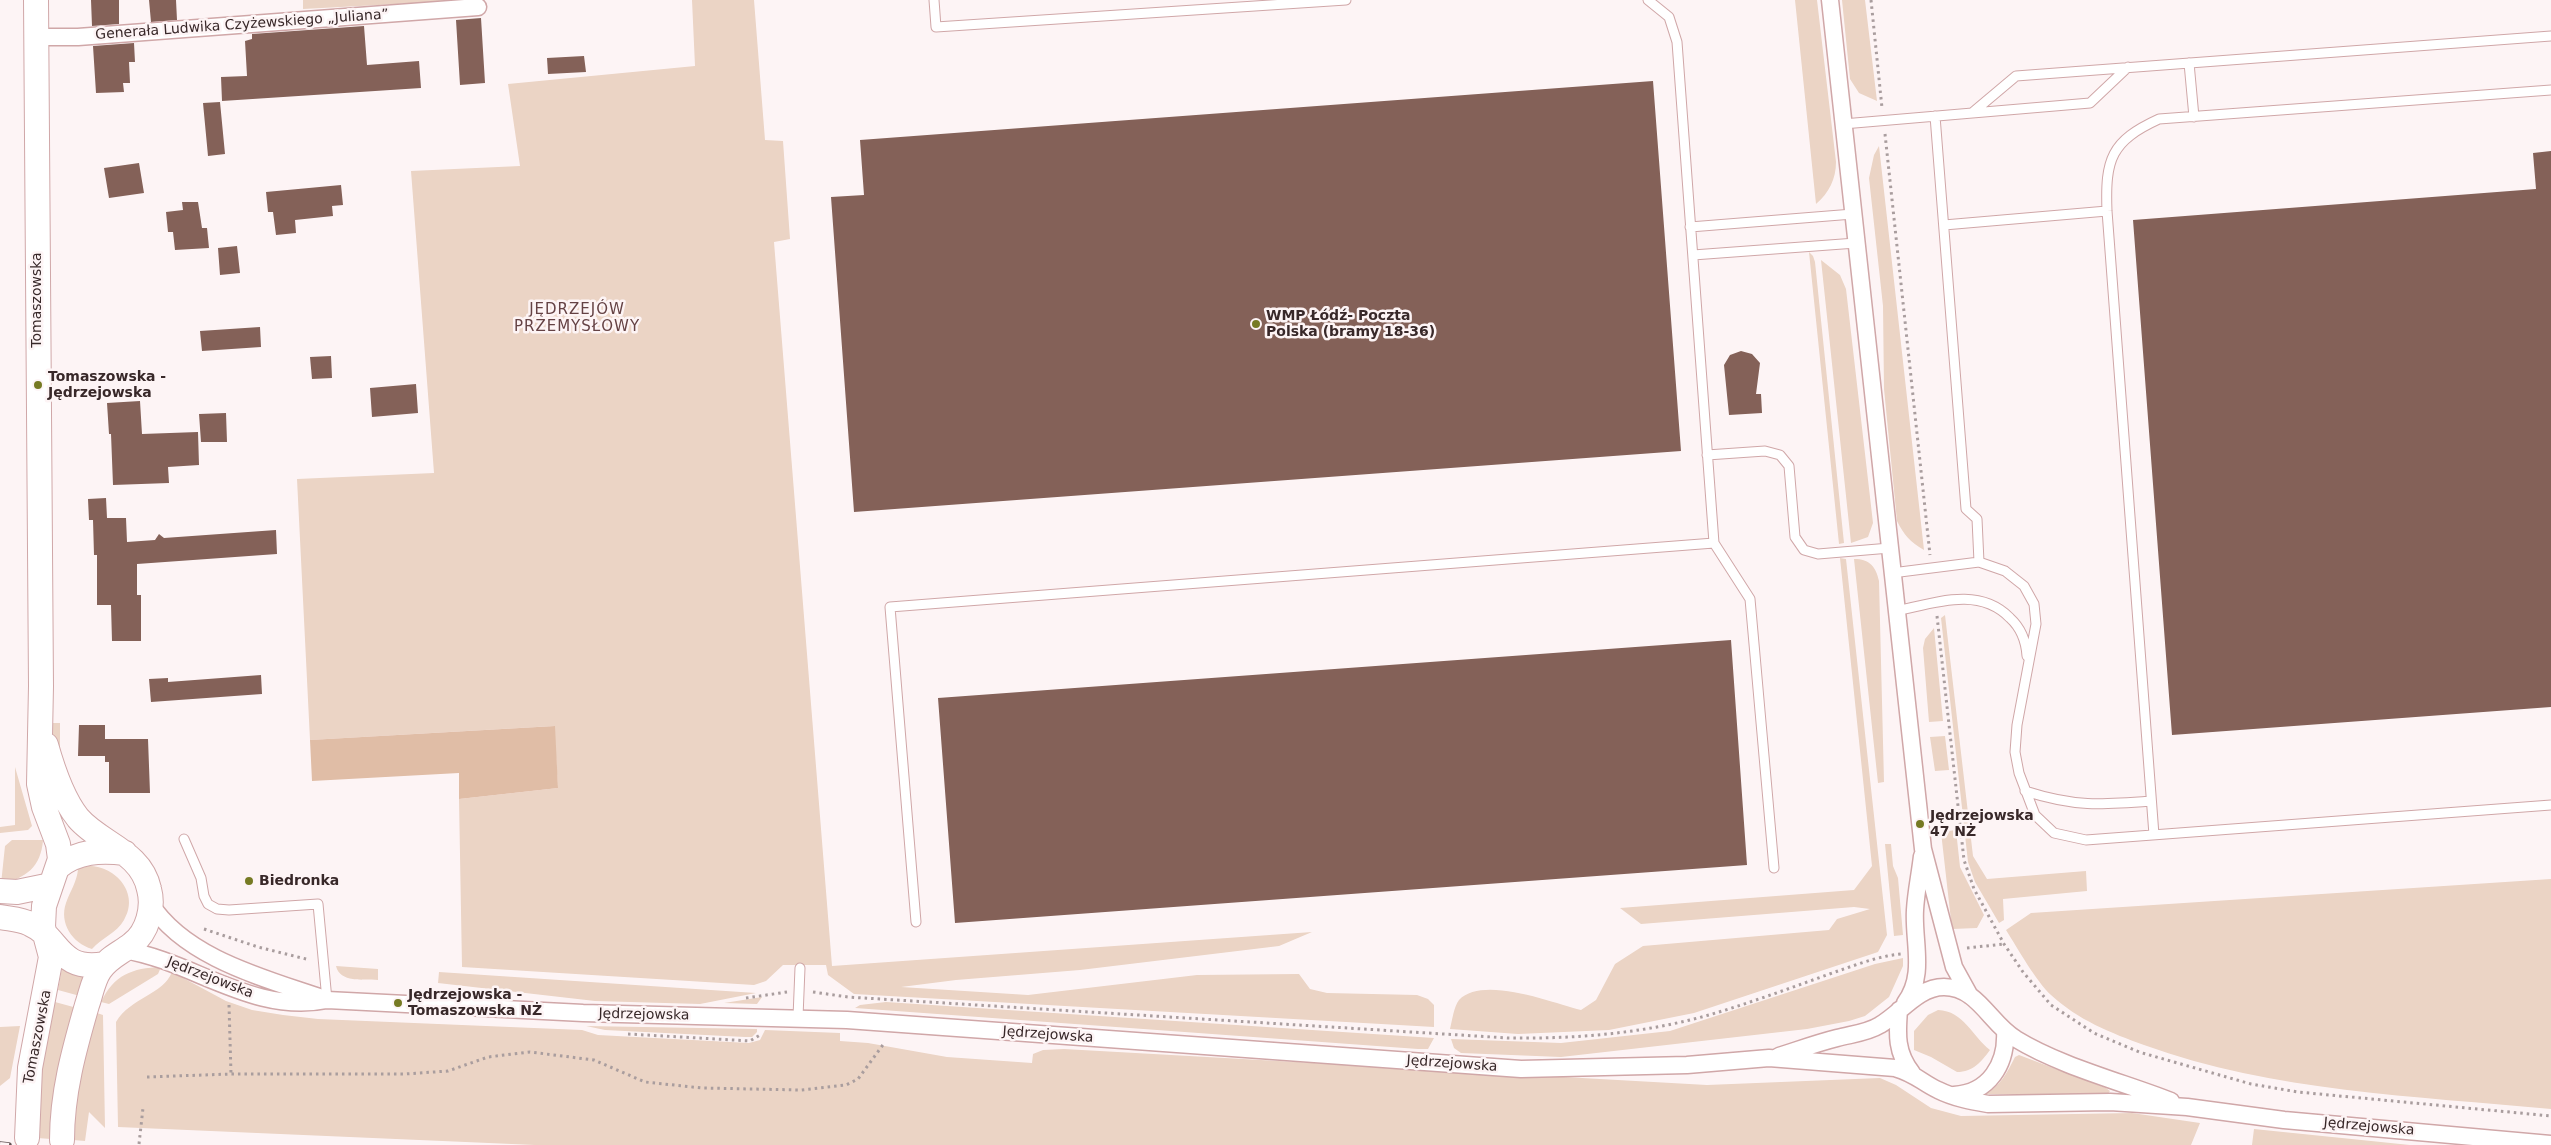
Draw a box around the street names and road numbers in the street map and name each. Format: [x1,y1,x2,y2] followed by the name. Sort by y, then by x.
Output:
[95,6,389,44] street label: Generała Ludwika Czyżewskiego „Juliana”
[29,252,45,348] street label: Tomaszowska
[165,954,255,1002] street label: Jędrzejowska
[21,989,55,1085] street label: Tomaszowska
[598,1006,690,1024] street label: Jędrzejowska
[1002,1023,1094,1047] street label: Jędrzejowska
[1406,1052,1498,1076] street label: Jędrzejowska
[2323,1115,2415,1139] street label: Jędrzejowska

